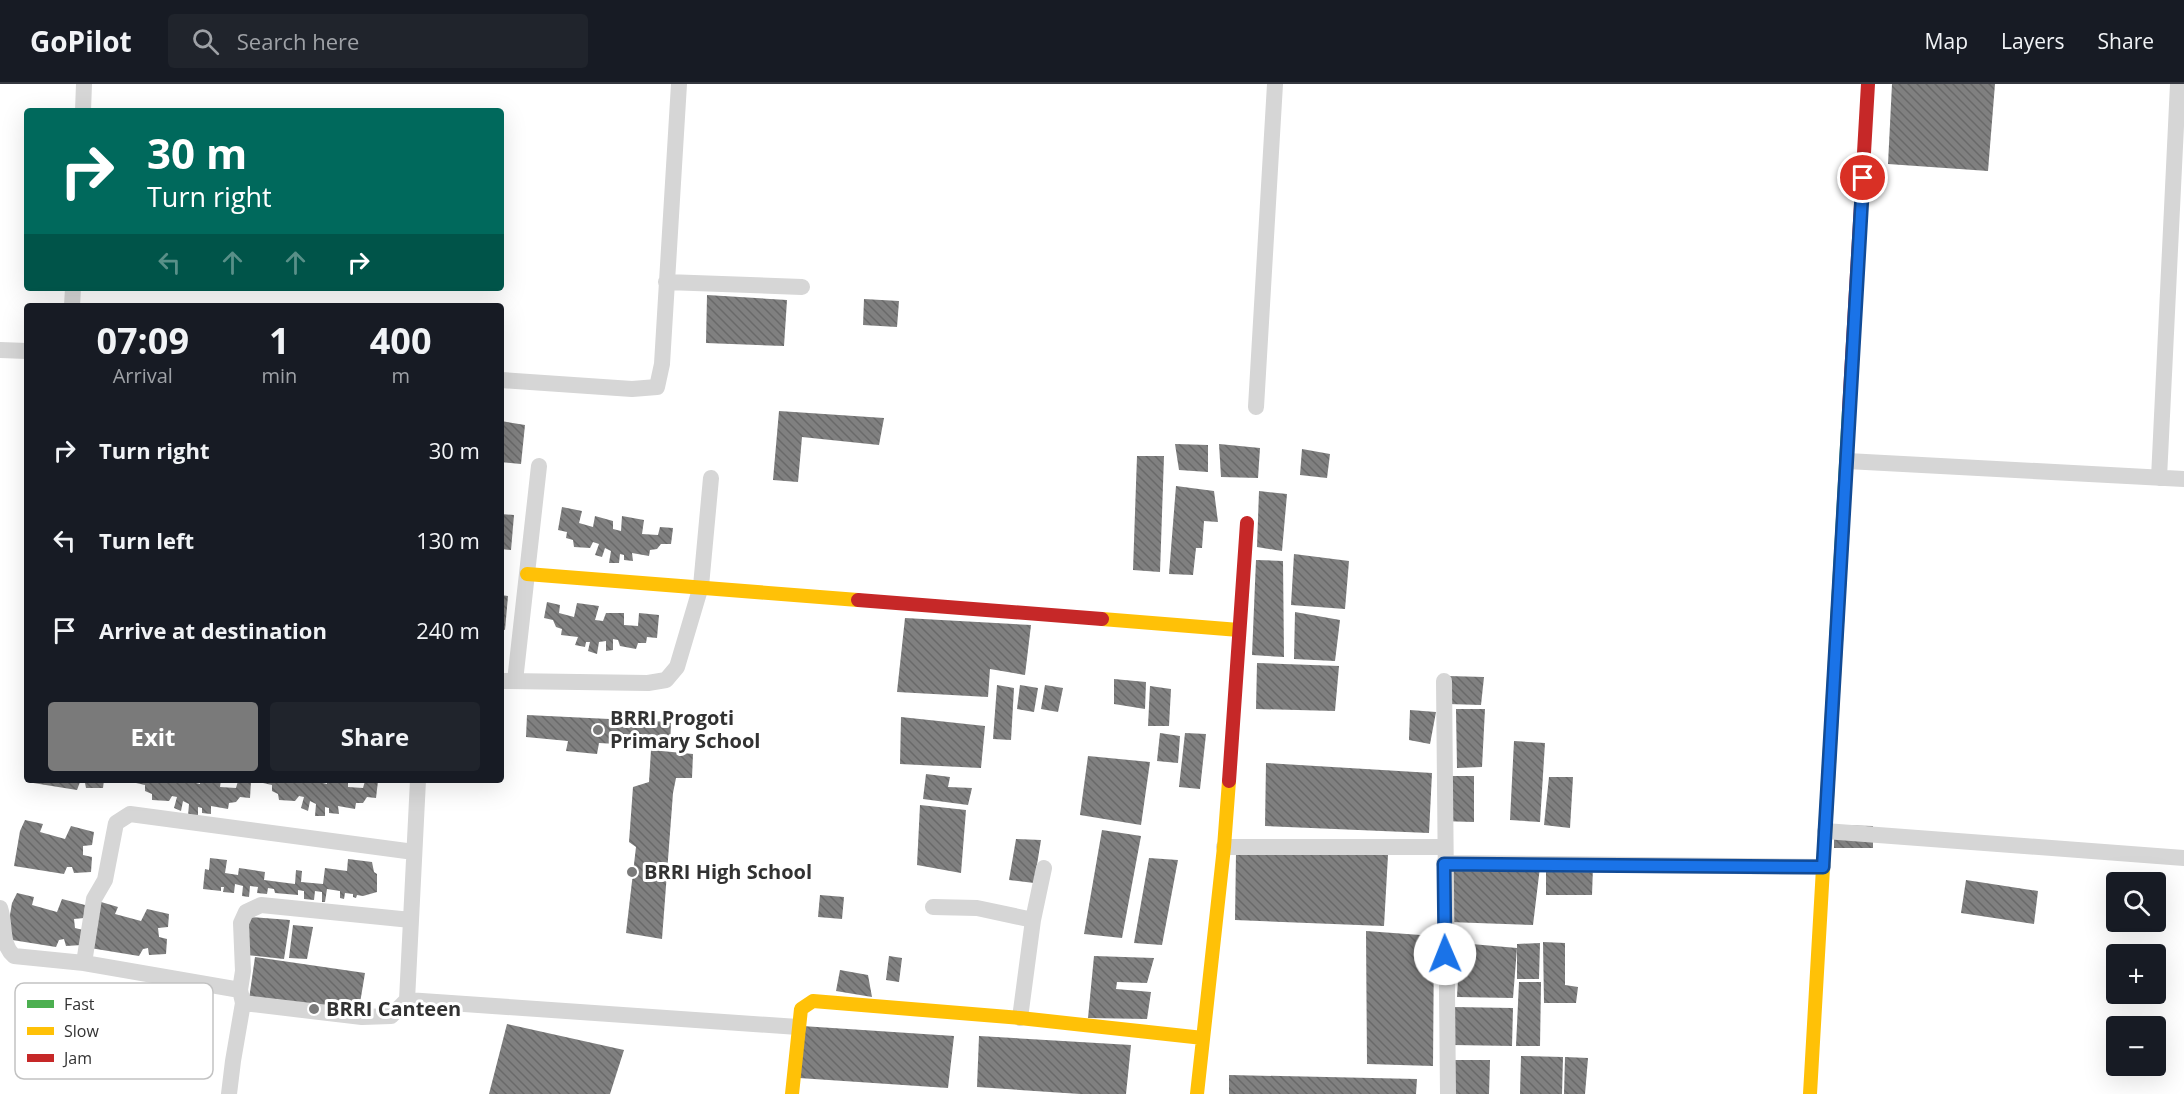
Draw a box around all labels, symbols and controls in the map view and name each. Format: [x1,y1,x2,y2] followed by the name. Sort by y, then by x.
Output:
[168,14,588,68] search box
[30,22,132,60] text: GoPilot
[189,25,222,58] icon: search
[237,26,359,56] text: Search here
[1925,27,1968,55] text: Map
[2001,27,2065,55] text: Layers
[2098,27,2154,55] text: Share
[147,124,247,181] text: 30 m
[48,132,126,210] icon: right
[1837,152,1888,203] pin
[1846,161,1879,194] icon: arrive
[147,178,272,215] text: Turn right
[153,246,186,279] icon: left
[216,246,249,279] icon: ahead
[279,246,312,279] icon: ahead
[342,246,375,279] icon: right
[96,316,189,365] text: 07:09
[269,316,290,365] text: 1
[370,316,432,365] text: 400
[113,362,173,389] text: Arrival
[261,362,297,389] text: min
[391,362,410,389] text: m
[48,434,81,467] icon: right
[99,435,210,465] text: Turn right
[429,435,480,465] text: 30 m
[48,524,81,557] icon: left
[99,525,194,555] text: Turn left
[416,525,480,555] text: 130 m
[48,614,81,647] icon: arrive
[99,615,327,645] text: Arrive at destination
[416,615,480,645] text: 240 m
[48,702,258,771] button: Exit
[270,702,480,771] button: Share
[610,704,760,754] place label: BRRI Progoti Primary School
[591,723,605,737] marker: BRRI Progoti Primary School
[644,858,812,885] place label: BRRI High School
[625,865,639,879] marker: BRRI High School
[2106,872,2166,1076] map controls
[2106,872,2166,932] button: search
[1413,922,1477,986] position arrow
[2106,944,2166,1004] button: +
[15,983,213,1079] legend
[64,993,95,1015] text: Fast
[326,995,461,1022] place label: BRRI Canteen
[307,1002,321,1016] marker: BRRI Canteen
[2106,1016,2166,1076] button: −
[64,1020,99,1042] text: Slow
[62,1047,92,1069] text: Jam

